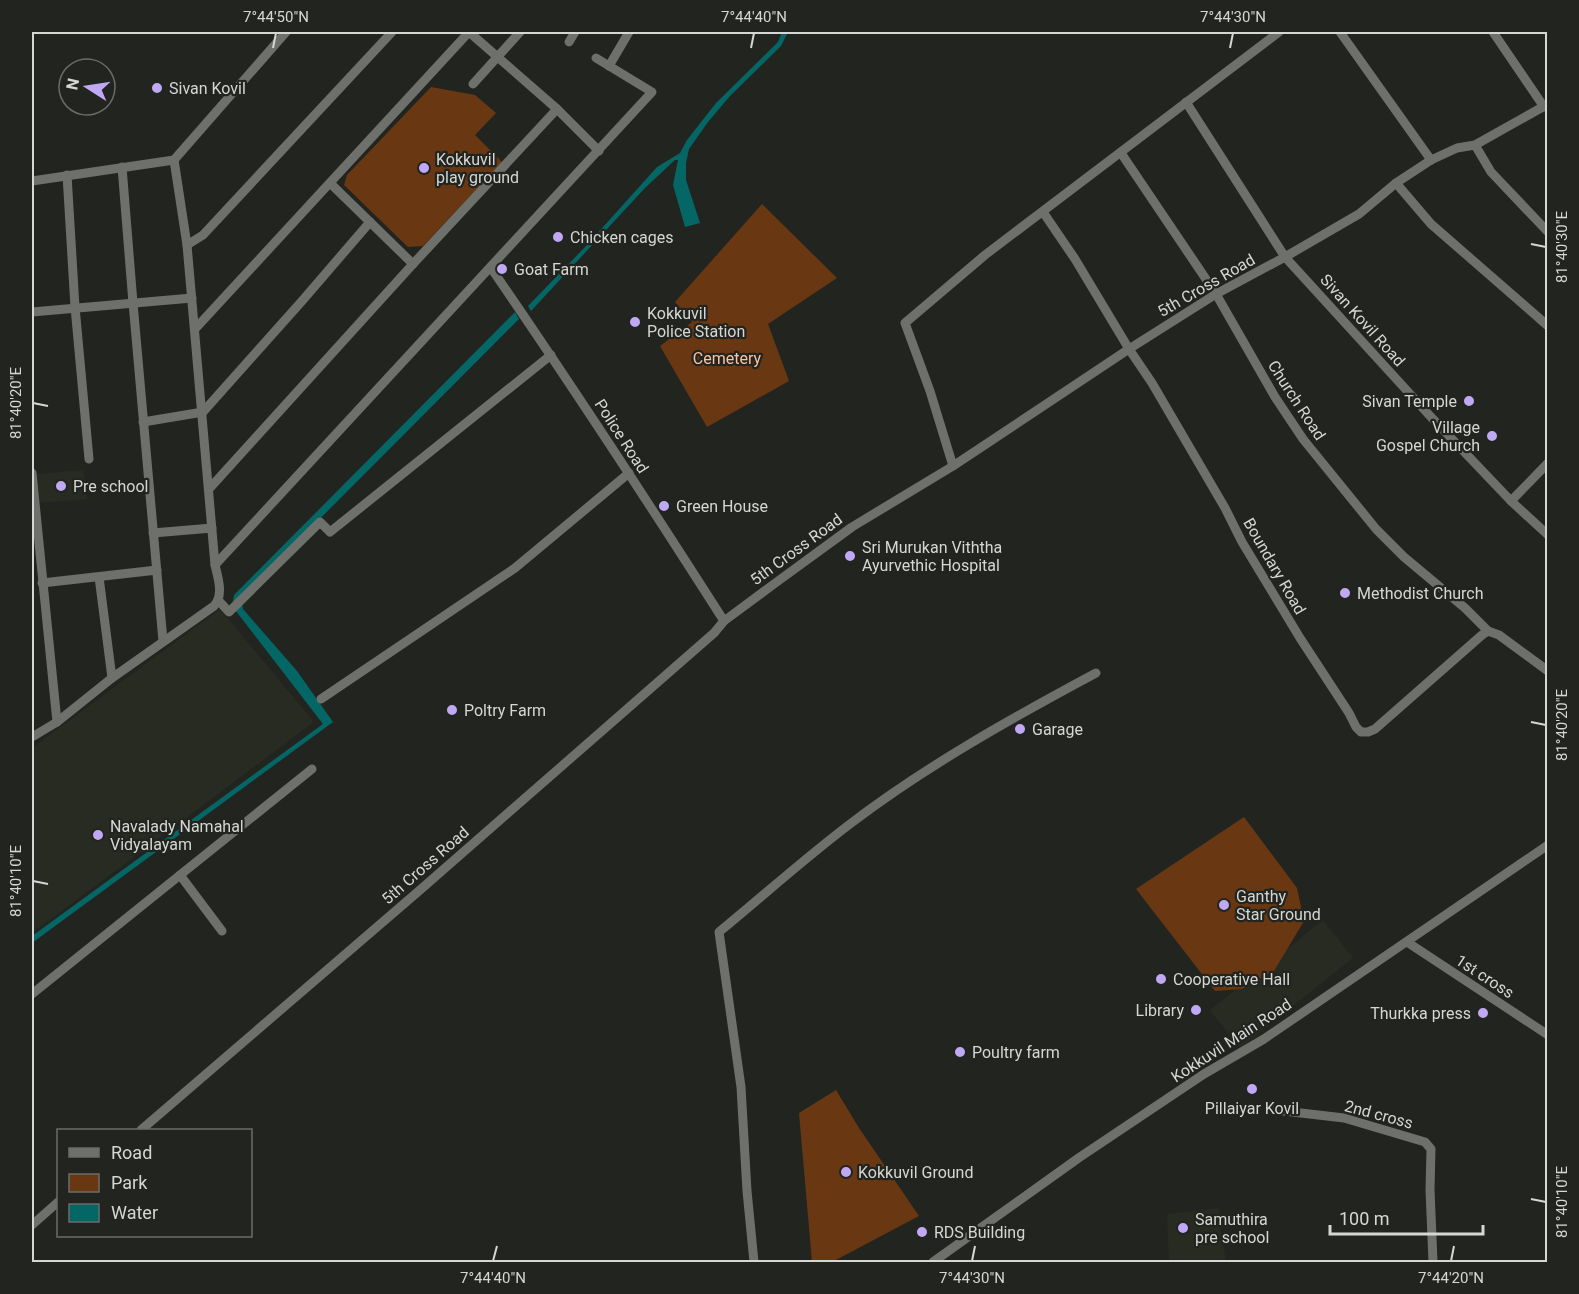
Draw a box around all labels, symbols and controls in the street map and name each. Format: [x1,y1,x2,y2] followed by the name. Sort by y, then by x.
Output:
[243,8,309,26] text: 7°44'50"N
[721,8,787,26] text: 7°44'40"N
[1200,8,1266,26] text: 7°44'30"N
[57,57,117,117] north arrow
[62,76,83,91] text: N
[169,79,246,98] place label: Sivan Kovil
[150,81,164,95] marker: Sivan Kovil
[436,150,519,187] place label: Kokkuvil play ground
[417,161,431,175] marker: Kokkuvil play ground
[1553,210,1571,283] text: 81°40'30"E
[570,228,674,247] place label: Chicken cages
[551,230,565,244] marker: Chicken cages
[1154,250,1258,321] street label: 5th Cross Road
[514,260,589,279] place label: Goat Farm
[495,262,509,276] marker: Goat Farm
[1316,270,1409,370] street label: Sivan Kovil Road
[647,304,745,341] place label: Kokkuvil Police Station
[628,315,642,329] marker: Kokkuvil Police Station
[693,349,762,368] park label: Cemetery
[1264,357,1329,444] street label: Church Road
[7,366,25,439] text: 81°40'20"E
[1362,392,1457,411] place label: Sivan Temple
[1462,394,1476,408] marker: Sivan Temple
[591,396,653,477] street label: Police Road
[1376,418,1480,455] place label: Village Gospel Church
[1485,429,1499,443] marker: Village Gospel Church
[73,477,148,496] place label: Pre school
[54,479,68,493] marker: Pre school
[676,497,768,516] place label: Green House
[657,499,671,513] marker: Green House
[747,510,846,589] street label: 5th Cross Road
[1239,515,1310,618] street label: Boundary Road
[862,538,1002,575] place label: Sri Murukan Viththa Ayurvethic Hospital
[843,549,857,563] marker: Sri Murukan Viththa Ayurvethic Hospital
[1357,584,1484,603] place label: Methodist Church
[1338,586,1352,600] marker: Methodist Church
[1553,688,1571,761] text: 81°40'20"E
[464,701,546,720] place label: Poltry Farm
[445,703,459,717] marker: Poltry Farm
[1032,720,1083,739] place label: Garage
[1013,722,1027,736] marker: Garage
[110,817,244,854] place label: Navalady Namahal Vidyalayam
[378,822,473,908] street label: 5th Cross Road
[91,828,105,842] marker: Navalady Namahal Vidyalayam
[7,844,25,917] text: 81°40'10"E
[1236,887,1321,924] place label: Ganthy Star Ground
[1217,898,1231,912] marker: Ganthy Star Ground
[1452,951,1517,1002] street label: 1st cross
[1173,970,1290,989] place label: Cooperative Hall
[1154,972,1168,986] marker: Cooperative Hall
[1168,994,1295,1086] street label: Kokkuvil Main Road
[1136,1001,1184,1020] place label: Library
[1189,1003,1203,1017] marker: Library
[1370,1004,1471,1023] place label: Thurkka press
[1476,1006,1490,1020] marker: Thurkka press
[972,1043,1060,1062] place label: Poultry farm
[953,1045,967,1059] marker: Poultry farm
[1245,1082,1259,1096] marker: Pillaiyar Kovil
[1343,1096,1415,1133] street label: 2nd cross
[1205,1099,1299,1118] place label: Pillaiyar Kovil
[57,1129,252,1237] legend
[111,1142,152,1163] text: Road
[858,1163,973,1182] place label: Kokkuvil Ground
[839,1165,853,1179] marker: Kokkuvil Ground
[1553,1165,1571,1238] text: 81°40'10"E
[111,1172,148,1193] text: Park
[1330,1198,1483,1236] scale bar
[111,1202,158,1223] text: Water
[1339,1208,1390,1229] text: 100 m
[1195,1210,1269,1247] place label: Samuthira pre school
[1176,1221,1190,1235] marker: Samuthira pre school
[934,1223,1025,1242] place label: RDS Building
[915,1225,929,1239] marker: RDS Building
[460,1269,526,1287] text: 7°44'40"N
[939,1269,1005,1287] text: 7°44'30"N
[1418,1269,1484,1287] text: 7°44'20"N

